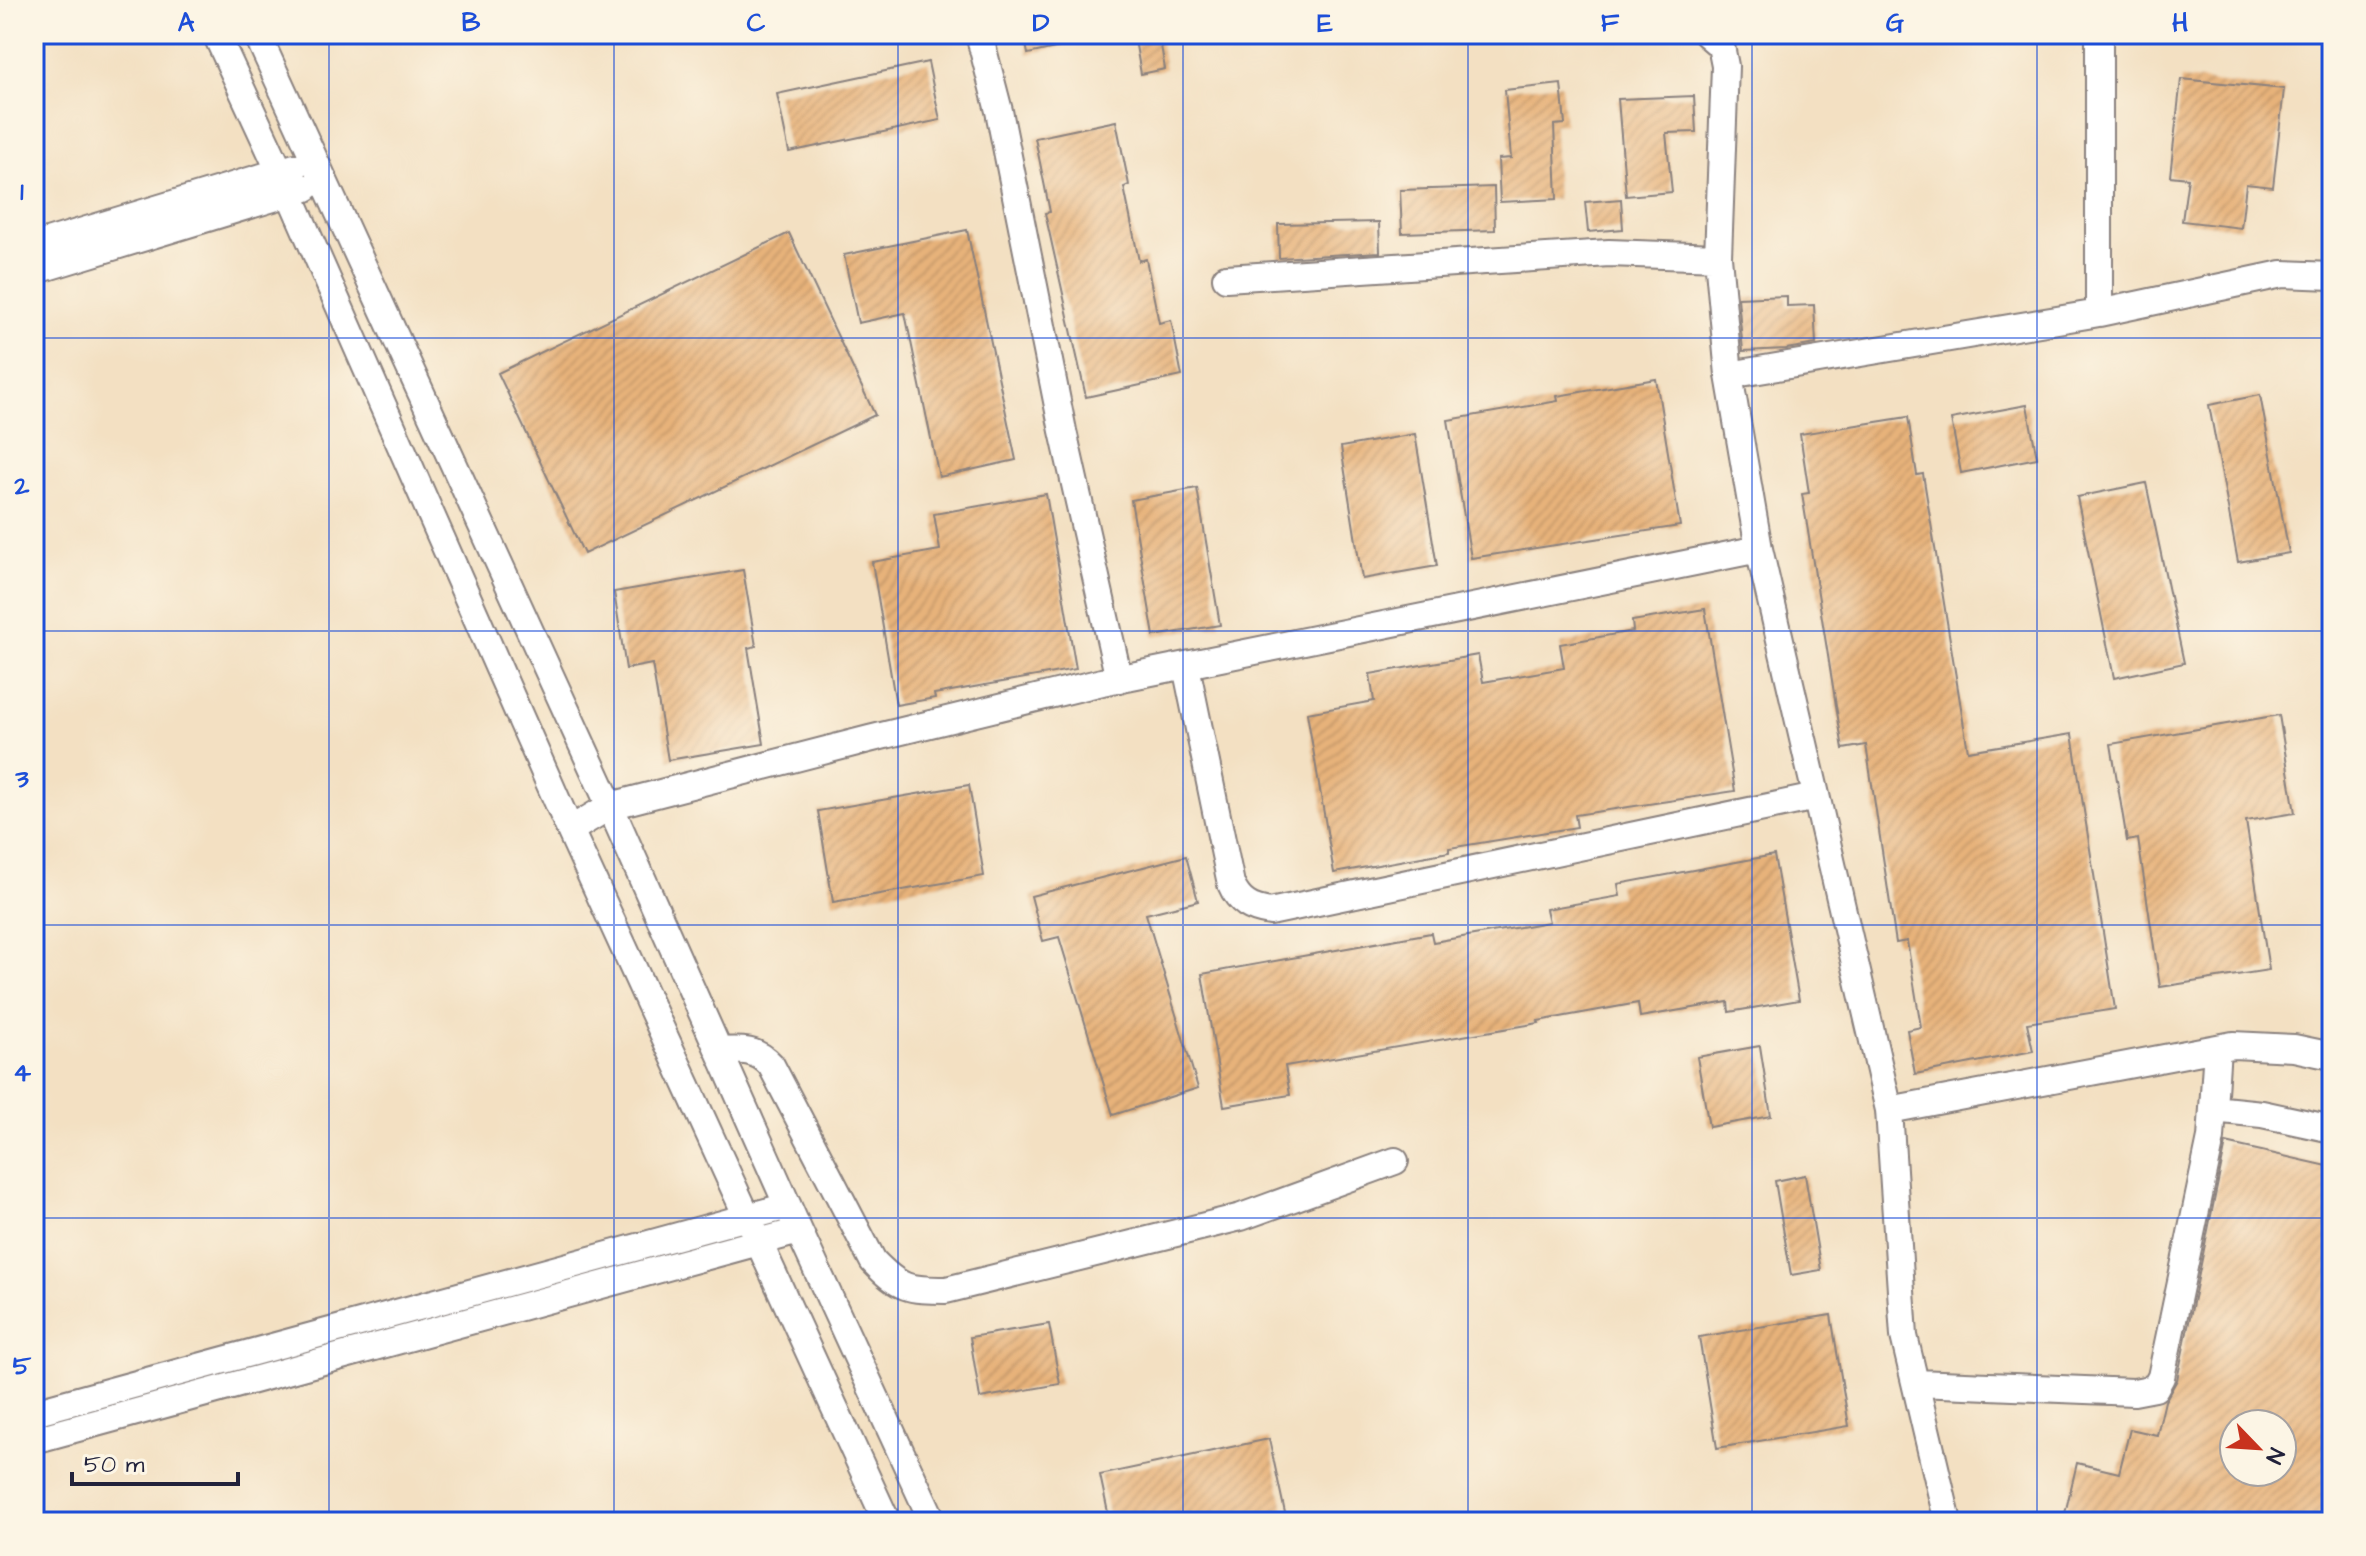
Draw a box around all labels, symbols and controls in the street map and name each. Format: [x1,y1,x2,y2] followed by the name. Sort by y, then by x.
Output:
[178,5,195,41] text: A
[462,5,481,41] text: B
[747,5,766,41] text: C
[1033,5,1050,41] text: D
[1317,5,1333,41] text: E
[1601,5,1620,41] text: F
[1886,5,1904,41] text: G
[2172,5,2188,41] text: H
[20,174,24,210] text: 1
[14,468,30,504] text: 2
[14,761,29,797] text: 3
[13,1055,31,1091] text: 4
[13,1348,32,1384] text: 5
[2218,1408,2298,1488] north arrow
[72,1436,238,1486] scale bar
[2258,1443,2292,1469] text: N
[84,1448,145,1482] text: 50 m

